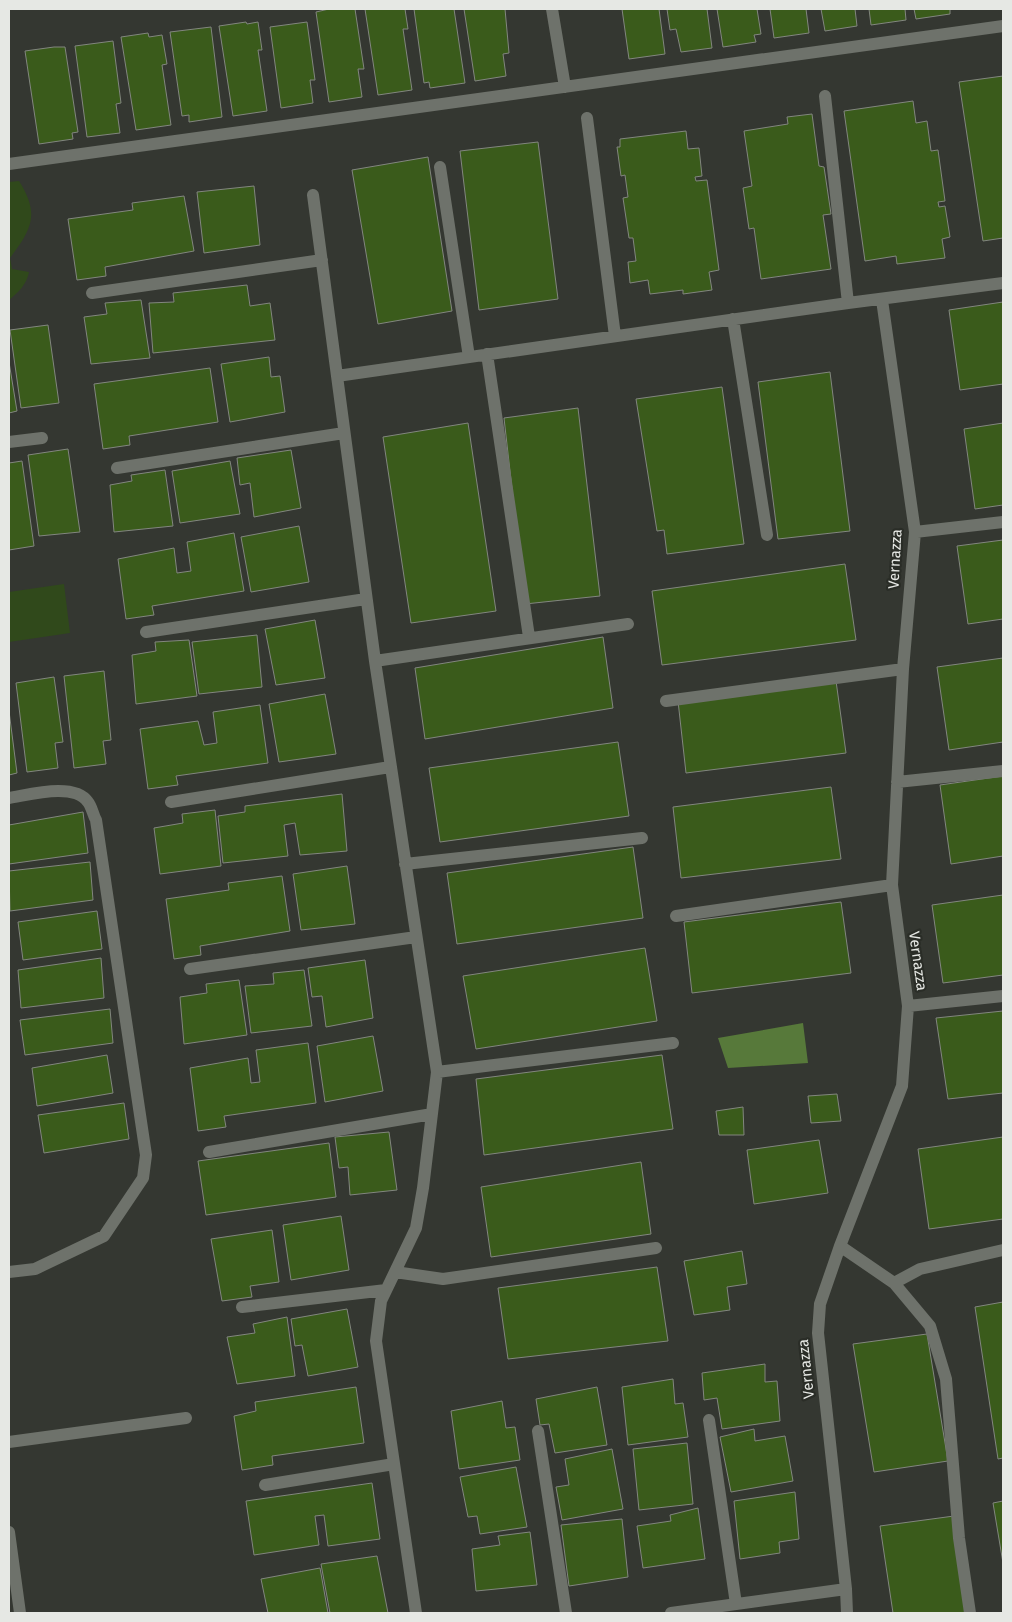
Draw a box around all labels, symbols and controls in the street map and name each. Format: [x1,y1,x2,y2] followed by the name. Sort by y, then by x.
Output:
[884,529,906,589] street label: Vernazza
[905,930,931,992] street label: Vernazza
[794,1338,818,1400] street label: Vernazza

